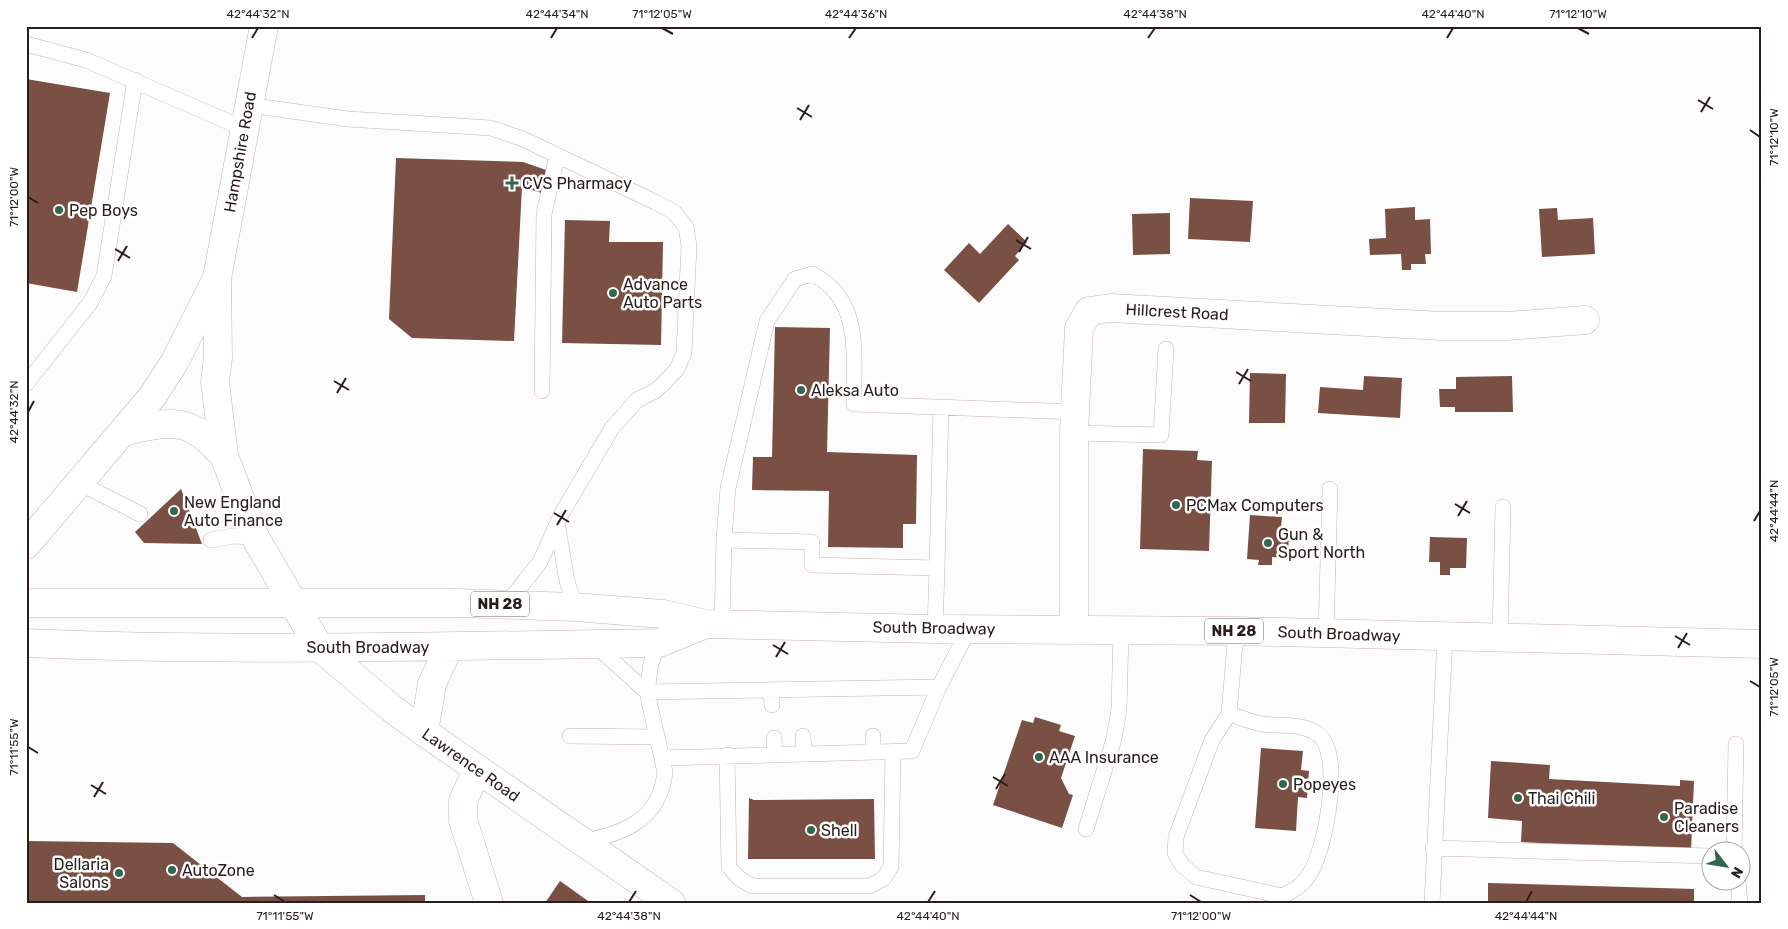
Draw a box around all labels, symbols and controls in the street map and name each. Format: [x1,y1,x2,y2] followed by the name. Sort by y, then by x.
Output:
[227,7,289,21] text: 42°44'32"N
[525,7,589,21] text: 42°44'34"N
[632,7,692,21] text: 71°12'05"W
[825,7,887,21] text: 42°44'36"N
[1123,7,1187,21] text: 42°44'38"N
[1421,7,1485,21] text: 42°44'40"N
[1549,7,1607,21] text: 71°12'10"W
[220,90,260,214] street label: Hampshire Road
[1767,108,1781,166] text: 71°12'10"W
[7,167,21,227] text: 71°12'00"W
[522,174,632,193] place label: CVS Pharmacy
[506,177,518,189] marker: CVS Pharmacy
[69,201,138,220] place label: Pep Boys
[53,204,65,216] marker: Pep Boys
[623,275,702,312] place label: Advance Auto Parts
[607,287,619,299] marker: Advance Auto Parts
[1125,300,1229,324] street label: Hillcrest Road
[7,381,21,443] text: 42°44'32"N
[811,381,899,400] place label: Aleksa Auto
[795,384,807,396] marker: Aleksa Auto
[1767,480,1781,542] text: 42°44'44"N
[184,493,283,530] place label: New England Auto Finance
[1186,496,1324,515] place label: PCMax Computers
[1170,499,1182,511] marker: PCMax Computers
[168,505,180,517] marker: New England Auto Finance
[1278,525,1365,562] place label: Gun & Sport North
[1262,537,1274,549] marker: Gun & Sport North
[471,592,529,616] road number: NH 28
[872,617,996,639] street label: South Broadway
[1205,618,1263,644] road number: NH 28
[1277,622,1401,646] street label: South Broadway
[307,638,430,657] street label: South Broadway
[1767,657,1781,717] text: 71°12'05"W
[7,718,21,776] text: 71°11'55"W
[419,724,523,806] street label: Lawrence Road
[1049,748,1159,767] place label: AAA Insurance
[1033,751,1045,763] marker: AAA Insurance
[1293,775,1356,794] place label: Popeyes
[1277,778,1289,790] marker: Popeyes
[1528,789,1595,808] place label: Thai Chili
[1512,792,1524,804] marker: Thai Chili
[1674,799,1739,836] place label: Paradise Cleaners
[1658,811,1670,823] marker: Paradise Cleaners
[821,821,857,840] place label: Shell
[805,824,817,836] marker: Shell
[1700,842,1750,892] north arrow
[54,855,109,892] place label: Dellaria Salons
[182,861,255,880] place label: AutoZone
[166,864,178,876] marker: AutoZone
[1727,864,1747,881] text: N
[113,867,125,879] marker: Dellaria Salons
[256,909,314,923] text: 71°11'55"W
[597,909,661,923] text: 42°44'38"N
[896,909,960,923] text: 42°44'40"N
[1171,909,1231,923] text: 71°12'00"W
[1495,909,1557,923] text: 42°44'44"N

